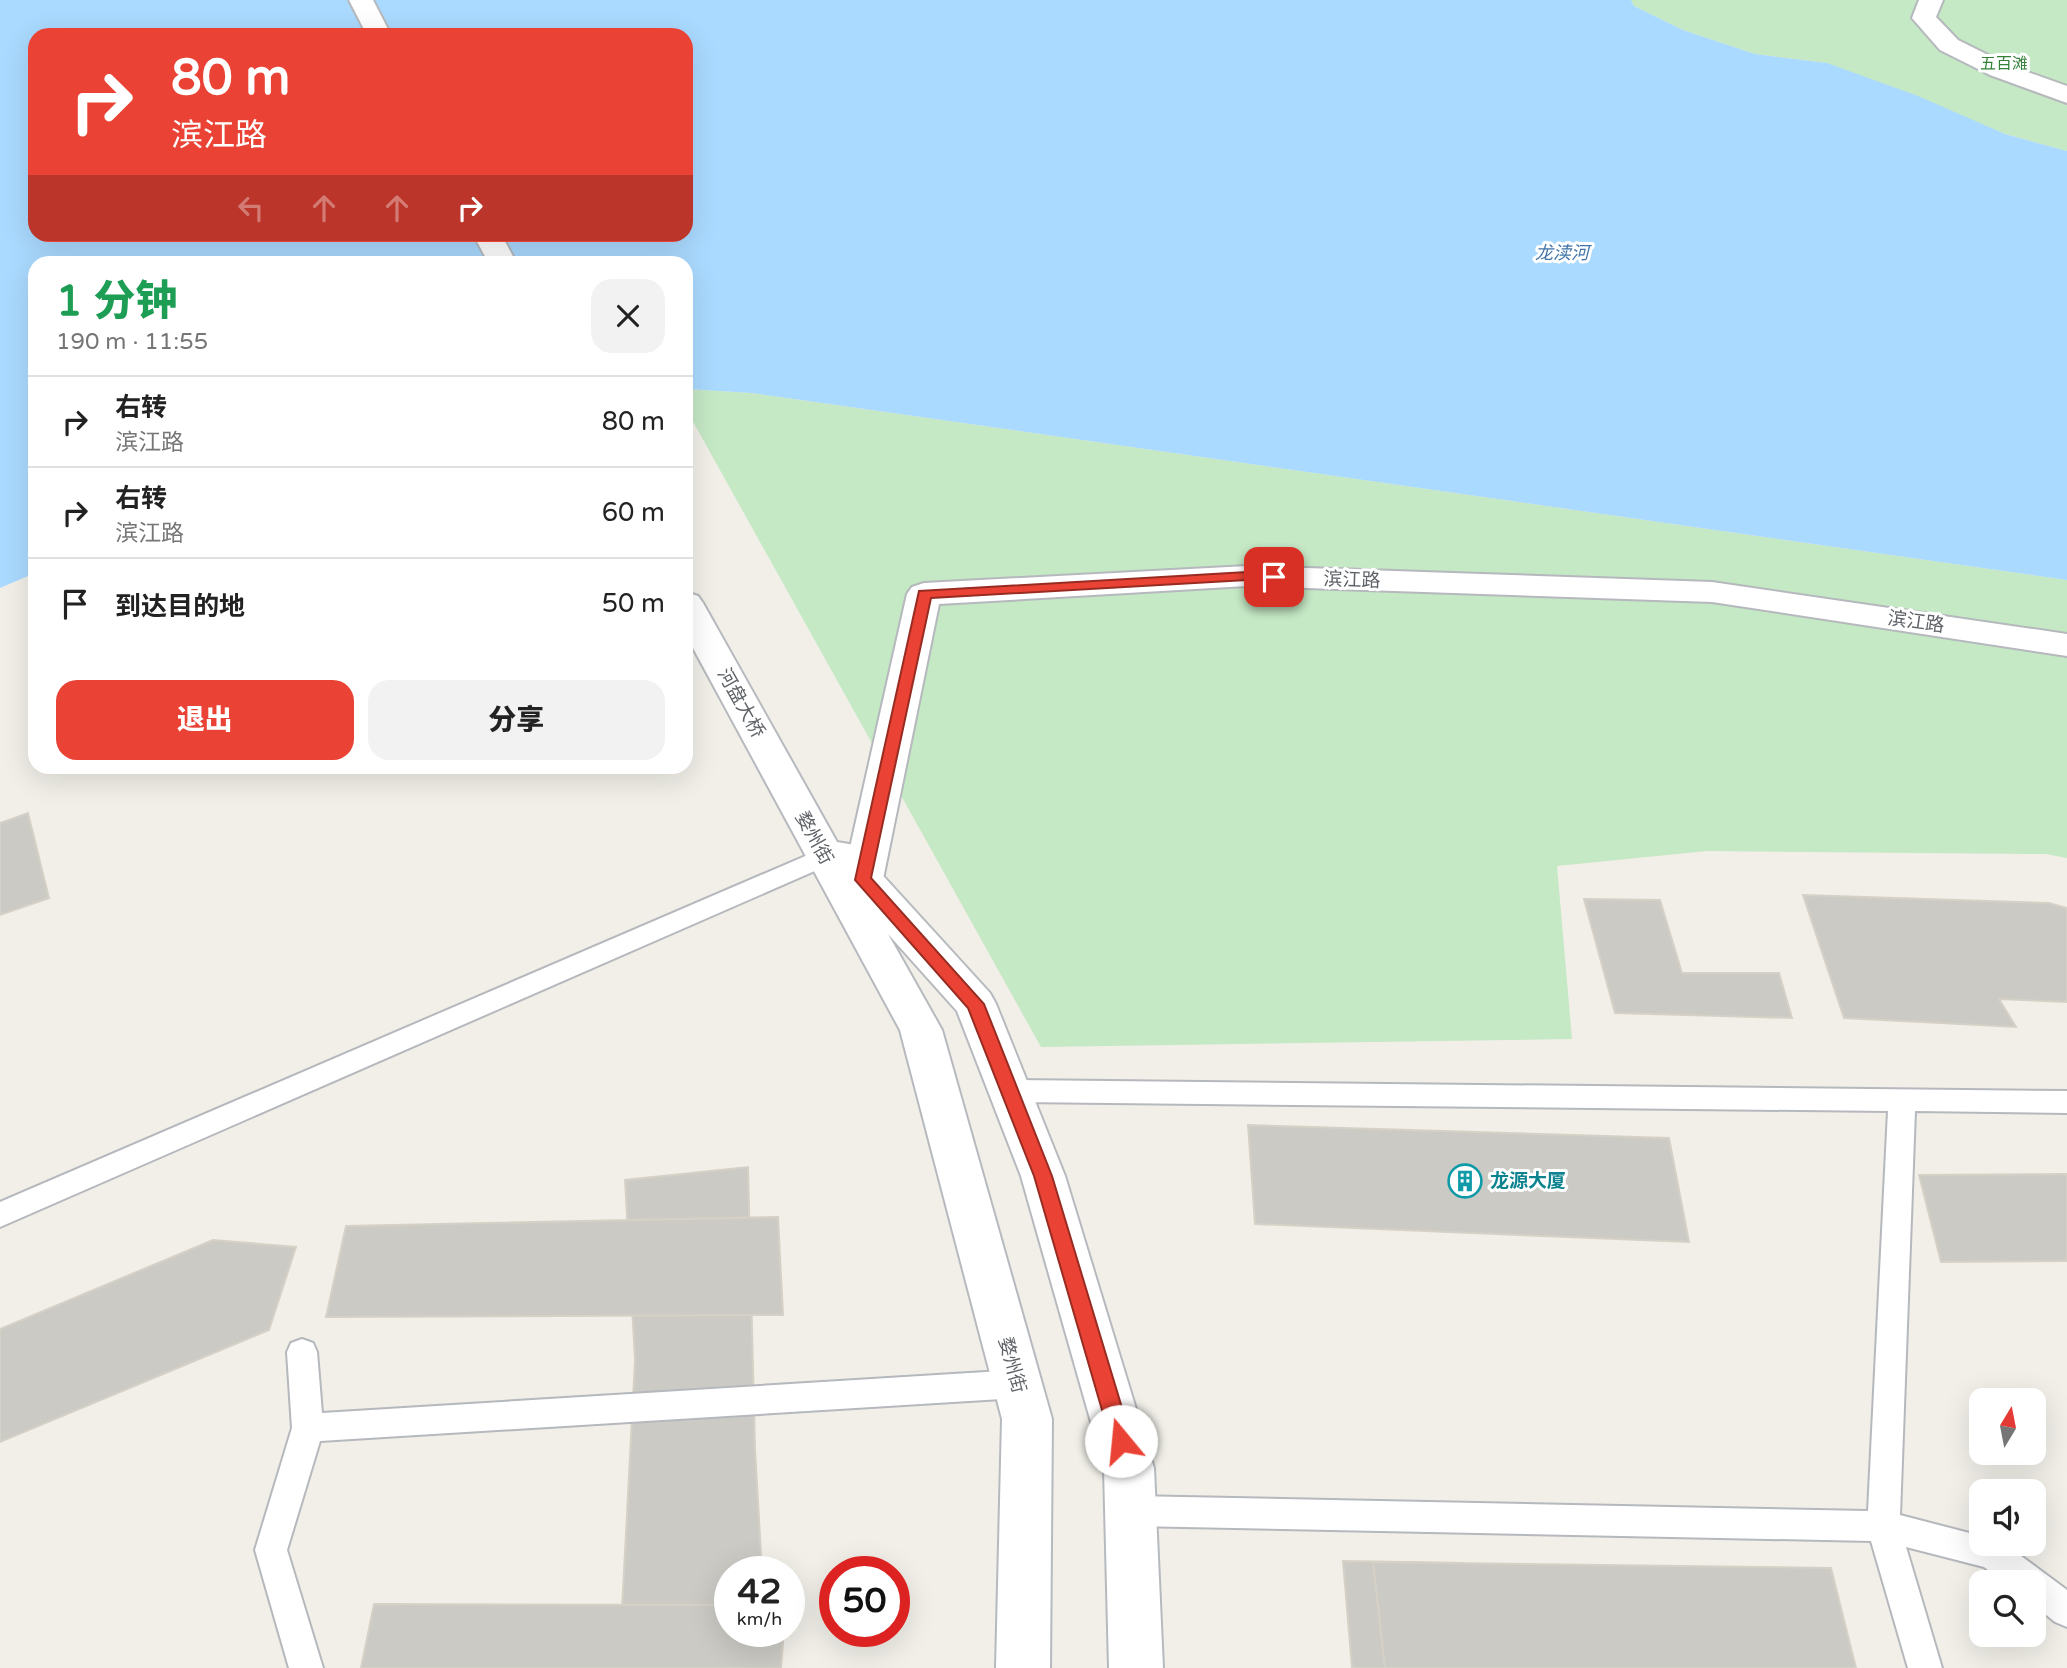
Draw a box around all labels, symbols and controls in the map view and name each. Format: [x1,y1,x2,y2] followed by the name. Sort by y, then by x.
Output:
[171,49,290,108] text: 80 m
[1980,54,2028,74] park label: 五百滩
[56,56,147,147] icon: right
[171,117,267,155] text: 滨江路
[232,189,270,227] icon: left
[305,189,343,227] icon: ahead
[378,189,416,227] icon: ahead
[451,189,489,227] icon: right
[1535,242,1592,264] water label: 龙渎河
[56,276,177,327] text: 1 分钟
[591,279,665,353] button: close
[56,328,208,356] text: 190 m · 11:55
[115,392,167,423] text: 右转
[56,403,94,441] icon: right
[602,406,665,437] text: 80 m
[115,429,184,457] text: 滨江路
[115,483,167,514] text: 右转
[56,494,94,532] icon: right
[602,497,665,528] text: 60 m
[115,520,184,548] text: 滨江路
[1244,547,1304,607] pin
[1255,558,1293,596] icon: arrive
[1323,568,1381,592] street label: 滨江路
[56,585,94,623] icon: arrive
[602,588,665,619] text: 50 m
[115,591,245,622] text: 到达目的地
[1886,607,1946,637] street label: 滨江路
[713,664,769,742] street label: 河盘大桥
[56,680,354,760] button: 退出
[368,680,665,760] button: 分享
[791,808,837,868] street label: 婺州街
[1446,1162,1484,1200] building icon: 龙源大厦
[1490,1170,1566,1192] place label: 龙源大厦
[994,1335,1030,1395] street label: 婺州街
[1969,1388,2046,1465] north arrow
[1969,1388,2046,1647] map controls
[1084,1404,1158,1478] position arrow
[1969,1479,2046,1556] button: sound
[819,1556,910,1647] speed limit sign: 50
[1969,1570,2046,1647] button: search
[738,1571,781,1613] text: 42
[737,1608,782,1630] text: km/h

